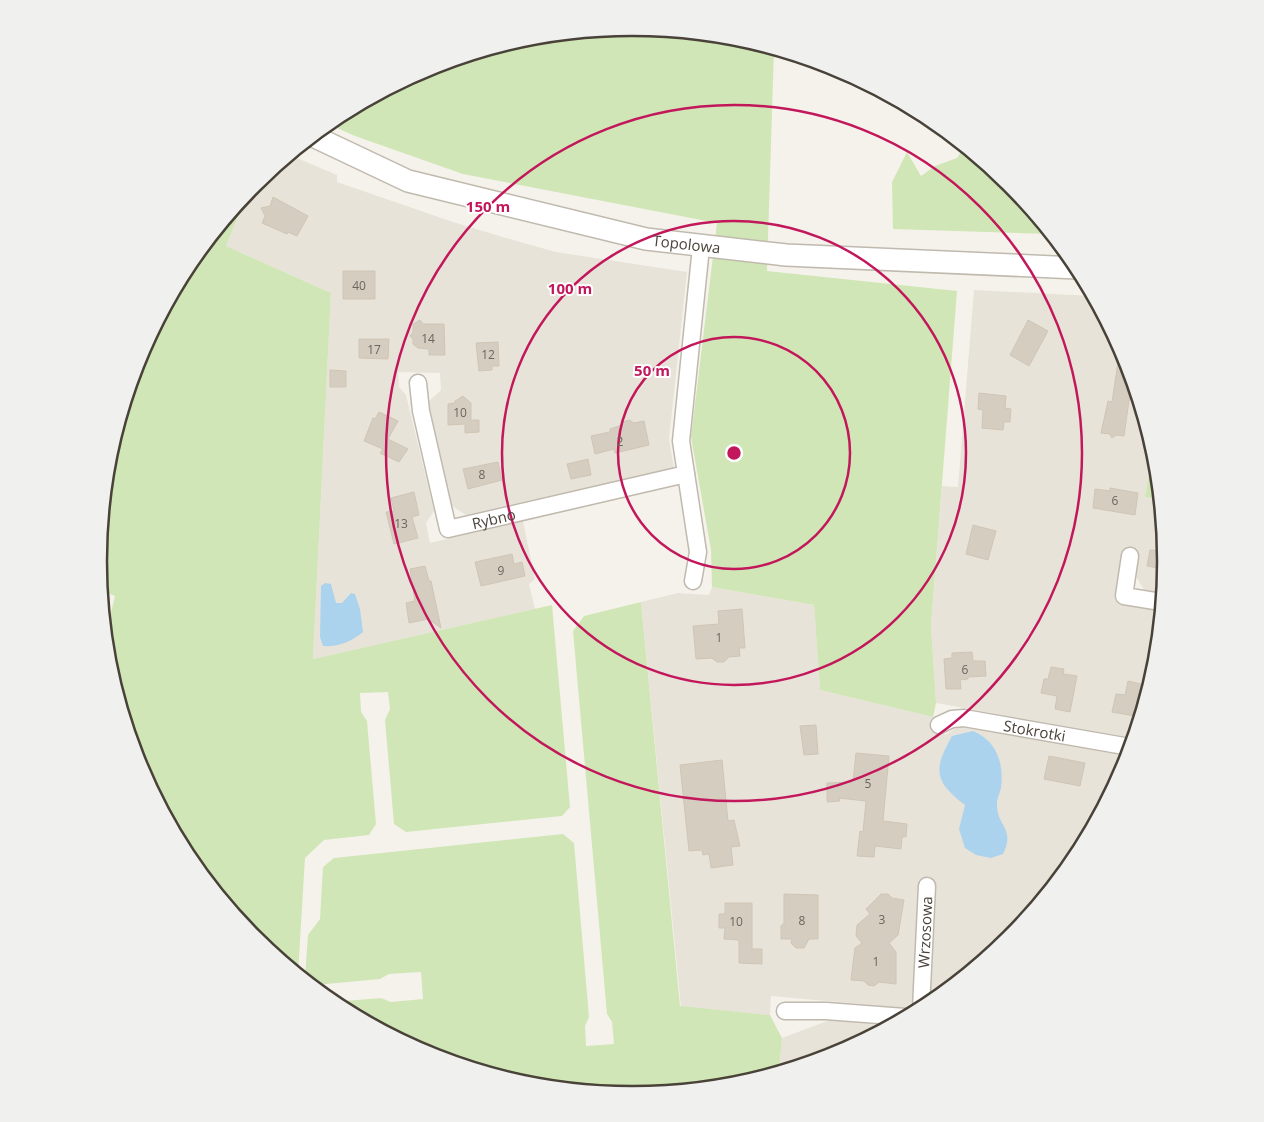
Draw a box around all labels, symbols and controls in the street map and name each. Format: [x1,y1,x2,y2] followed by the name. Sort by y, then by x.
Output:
[466,196,510,216] text: 150 m
[652,230,722,257] street label: Topolowa
[352,277,366,294] house number: 40
[548,278,592,298] text: 100 m
[421,330,435,347] house number: 14
[367,341,381,358] house number: 17
[481,346,495,363] house number: 12
[634,360,670,380] text: 50 m
[453,404,467,421] house number: 10
[617,433,624,450] house number: 2
[725,444,743,462] centre of rings
[479,466,486,483] house number: 8
[1112,492,1119,509] house number: 6
[470,504,517,533] street label: Rybno
[394,515,408,532] house number: 13
[498,562,505,579] house number: 9
[716,629,722,646] house number: 1
[962,661,969,678] house number: 6
[1002,715,1067,746] street label: Stokrotki
[865,775,872,792] house number: 5
[913,896,936,969] street label: Wrzosowa
[879,911,886,928] house number: 3
[799,912,806,929] house number: 8
[729,913,743,930] house number: 10
[873,953,879,970] house number: 1

